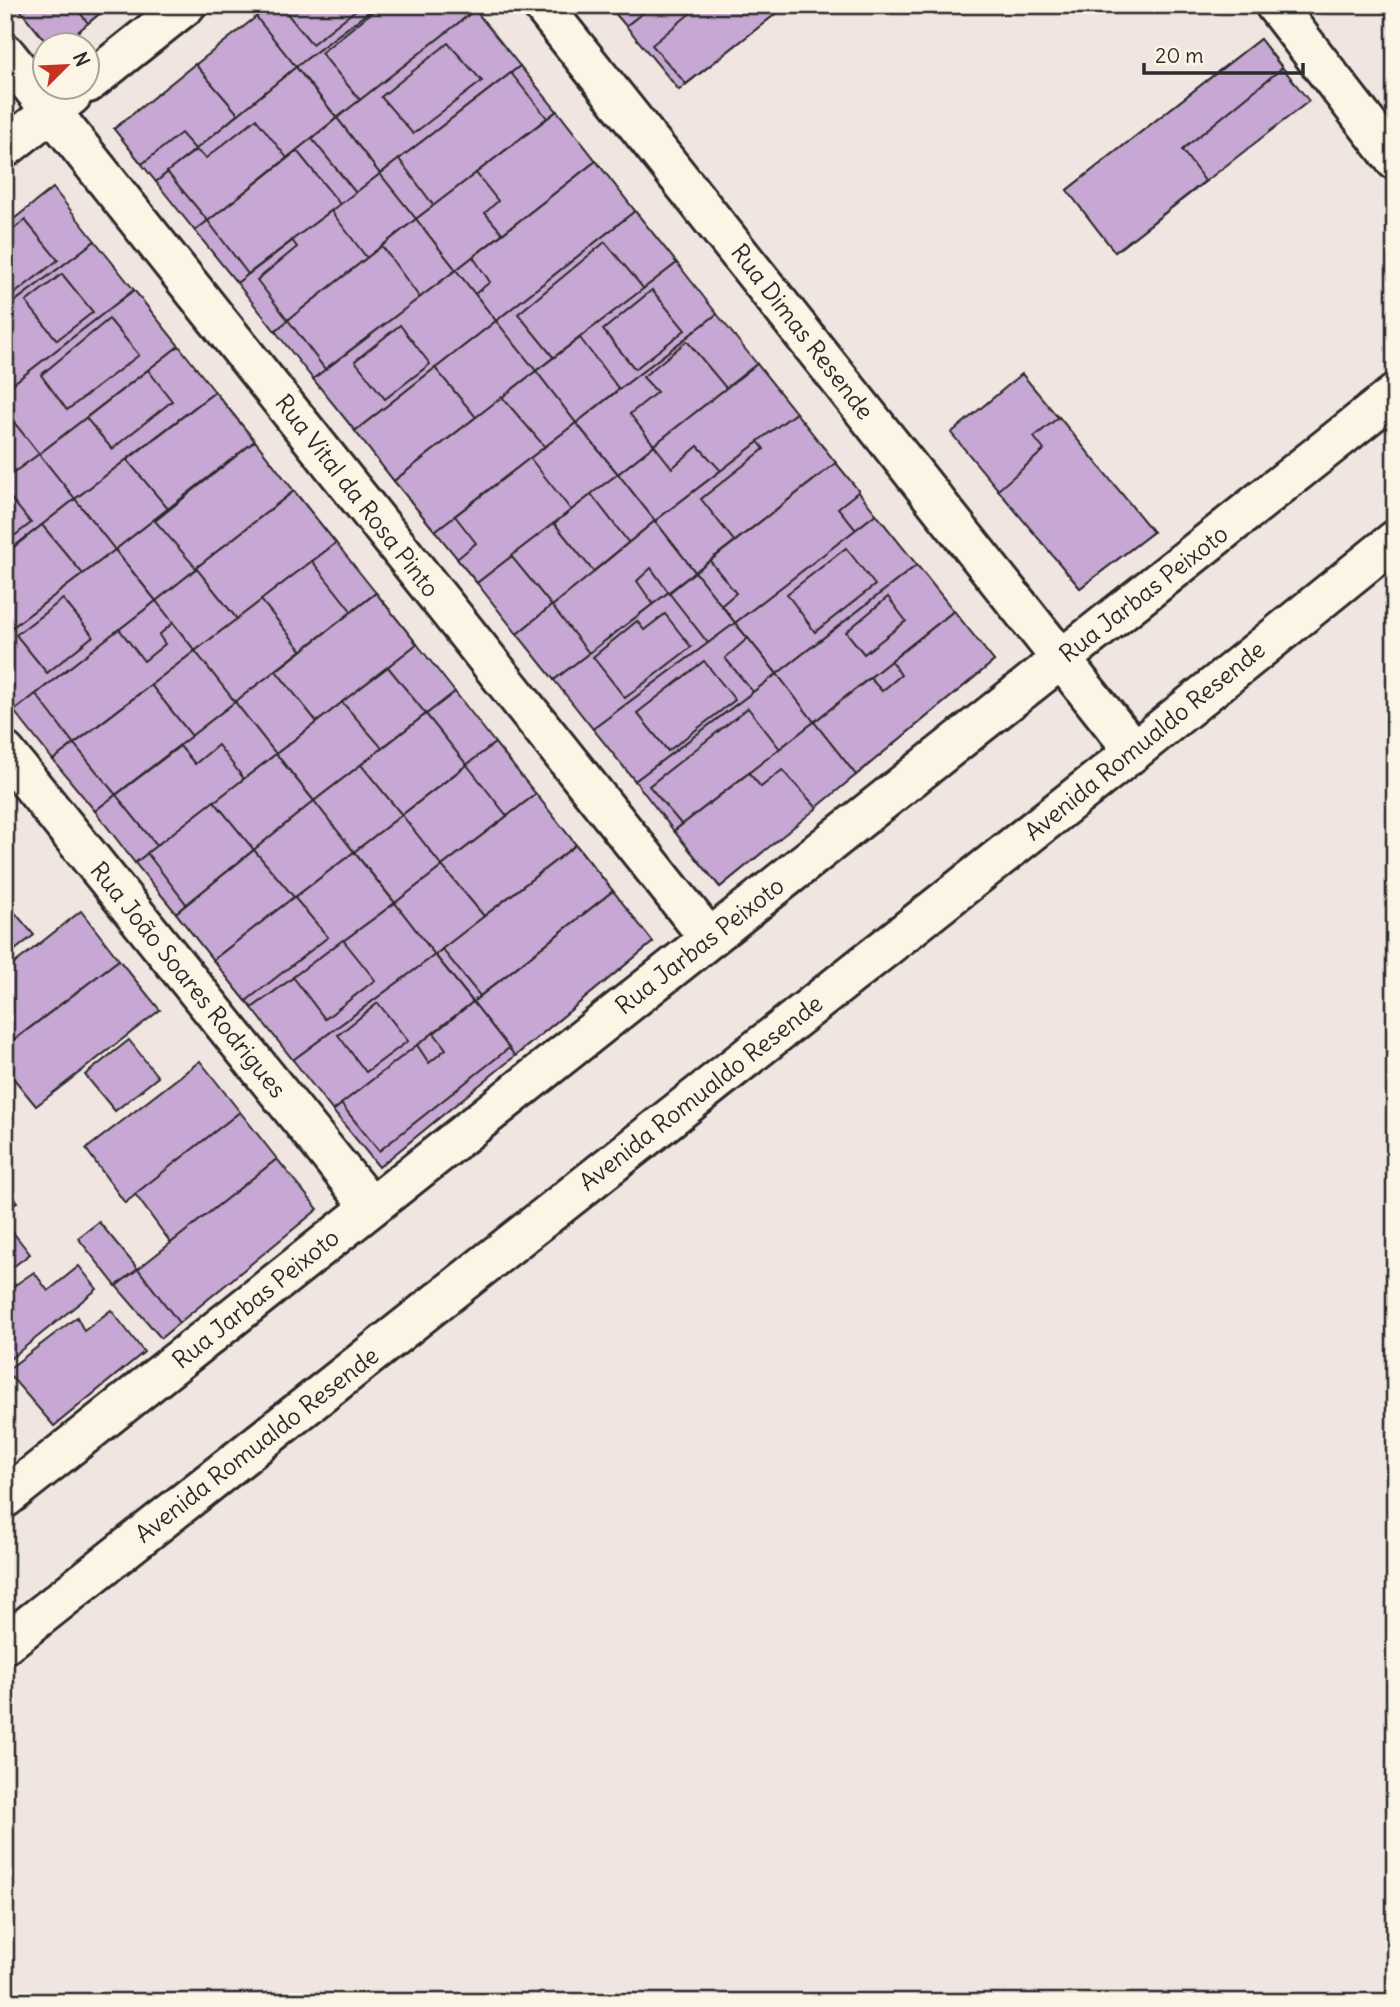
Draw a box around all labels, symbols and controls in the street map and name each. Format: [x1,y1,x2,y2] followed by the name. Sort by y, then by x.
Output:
[32,32,102,102] north arrow
[1144,32,1304,76] scale bar
[1155,42,1204,69] text: 20 m
[68,48,95,70] text: N
[725,238,881,425] street label: Rua Dimas Resende
[269,388,446,603] street label: Rua Vital da Rosa Pinto
[1053,518,1234,668] street label: Rua Jarbas Peixoto
[1018,634,1271,847] street label: Avenida Romualdo Resende
[84,855,293,1103] street label: Rua João Soares Rodrigues
[609,870,790,1020] street label: Rua Jarbas Peixoto
[573,988,828,1197] street label: Avenida Romualdo Resende
[166,1222,345,1375] street label: Rua Jarbas Peixoto
[129,1340,384,1549] street label: Avenida Romualdo Resende

